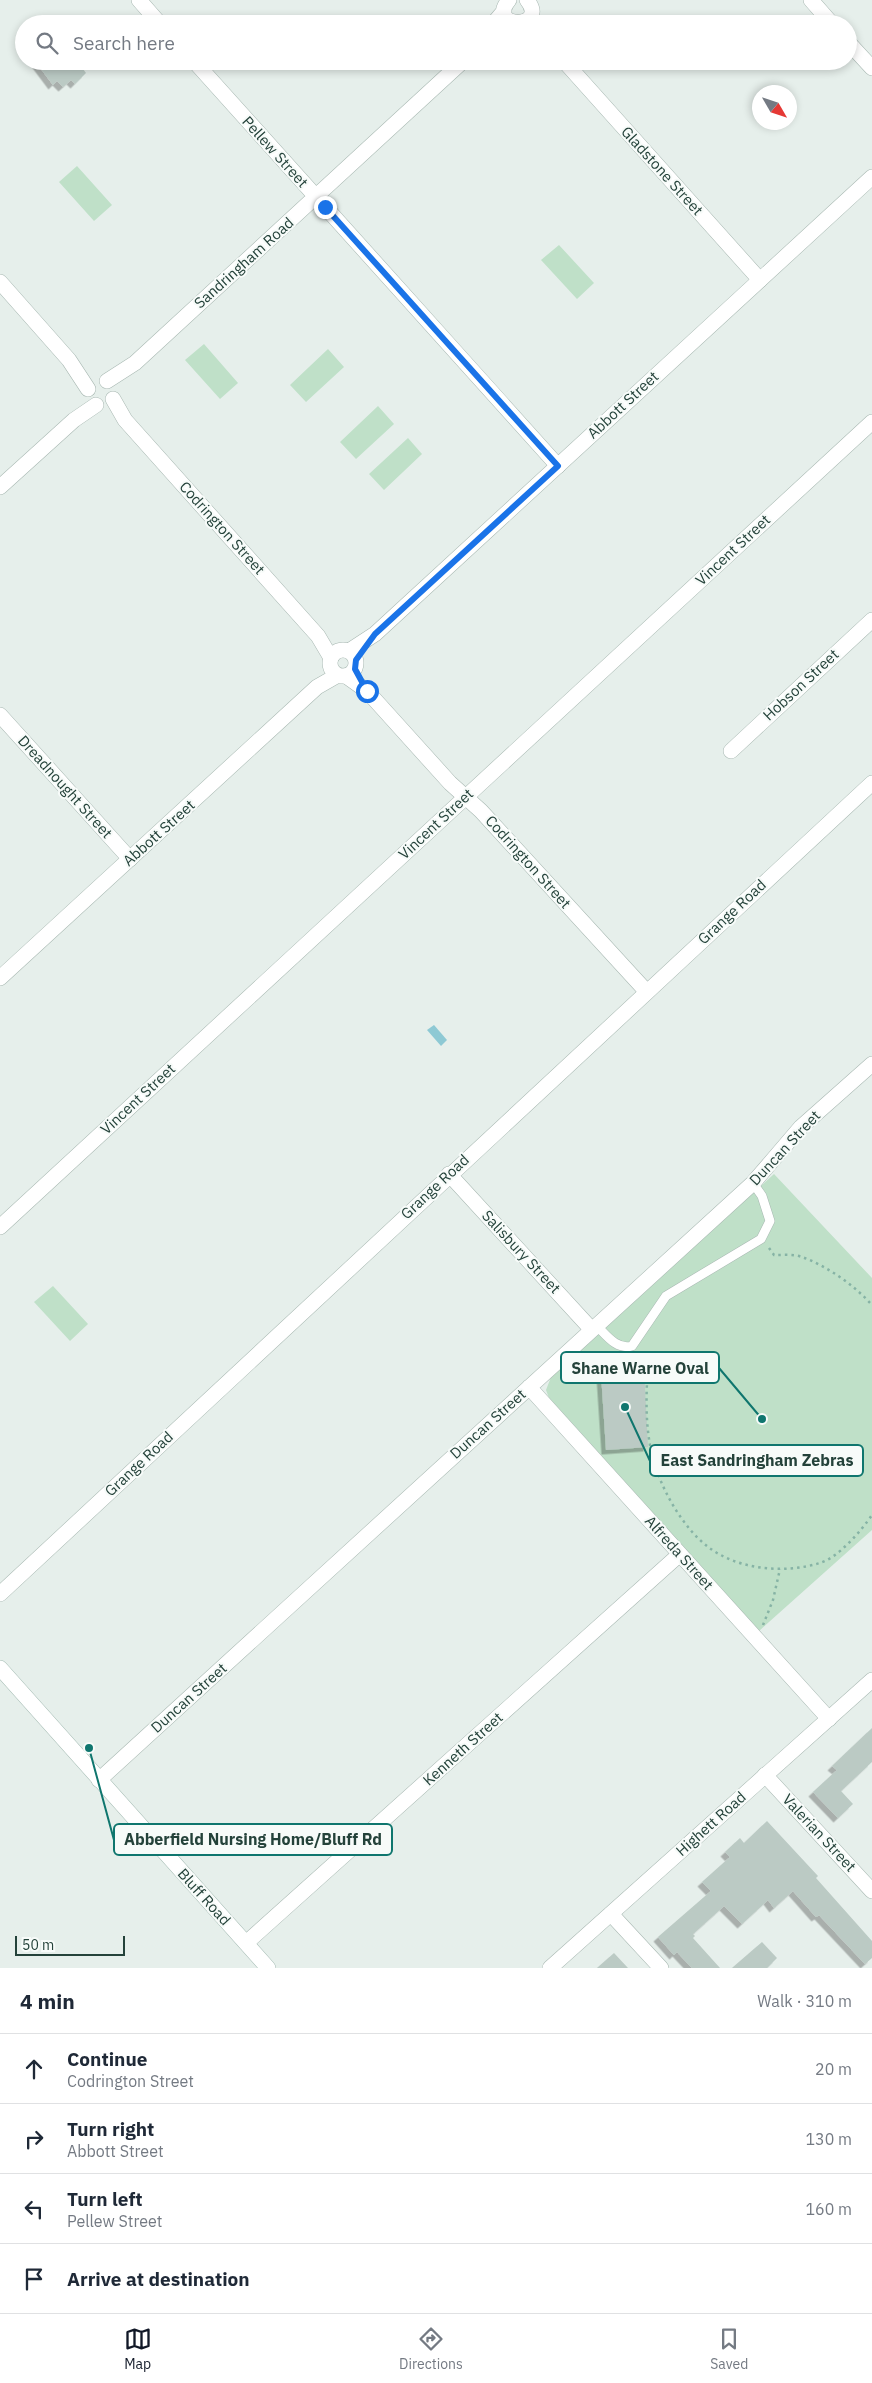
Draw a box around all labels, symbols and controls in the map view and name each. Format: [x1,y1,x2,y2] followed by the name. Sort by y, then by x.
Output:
[15,15,857,70] search box
[33,29,61,57] icon: search
[73,31,175,55] text: Search here
[752,85,797,130] north arrow
[238,112,312,191] street label: Pellew Street
[617,122,707,219] street label: Gladstone Street
[314,196,337,219] route end
[190,213,297,312] street label: Sandringham Road
[583,367,662,442] street label: Abbott Street
[176,477,269,578] street label: Codrington Street
[691,510,774,589] street label: Vincent Street
[759,645,842,725] street label: Hobson Street
[356,680,379,703] route start
[14,731,117,842] street label: Dreadnought Street
[394,784,477,863] street label: Vincent Street
[119,795,199,870] street label: Abbott Street
[482,811,575,912] street label: Codrington Street
[694,875,770,948] street label: Grange Road
[96,1059,179,1138] street label: Vincent Street
[745,1106,824,1189] street label: Duncan Street
[397,1150,473,1223] street label: Grange Road
[478,1206,565,1297] street label: Salisbury Street
[561,1352,719,1383] callout: Shane Warne Oval
[571,1358,709,1378] text: Shane Warne Oval
[446,1384,530,1463] street label: Duncan Street
[101,1427,177,1500] street label: Grange Road
[650,1445,863,1476] callout: East Sandringham Zebras
[661,1450,853,1470] text: East Sandringham Zebras
[641,1512,718,1594] street label: Alfreda Street
[147,1658,231,1737] street label: Duncan Street
[419,1708,507,1790] street label: Kenneth Street
[672,1787,750,1860] street label: Highett Road
[778,1790,860,1876] street label: Valerian Street
[114,1824,392,1855] callout: Abberfield Nursing Home/Bluff Rd
[124,1829,382,1849] text: Abberfield Nursing Home/Bluff Rd
[174,1864,235,1929] street label: Bluff Road
[15,1933,125,1956] scale bar
[22,1936,54,1954] text: 50 m
[20,1987,75,2015] text: 4 min
[757,1991,852,2011] text: Walk · 310 m
[67,2047,147,2071] text: Continue
[20,2055,48,2083] icon: ahead
[815,2059,852,2079] text: 20 m
[67,2071,194,2091] text: Codrington Street
[67,2117,154,2141] text: Turn right
[20,2125,48,2153] icon: right
[805,2129,852,2149] text: 130 m
[67,2141,164,2161] text: Abbott Street
[67,2187,143,2211] text: Turn left
[20,2195,48,2223] icon: left
[805,2199,852,2219] text: 160 m
[67,2211,162,2231] text: Pellew Street
[20,2265,48,2293] icon: arrive
[67,2267,250,2291] text: Arrive at destination
[124,2325,152,2373] tab: Map
[399,2325,463,2373] tab: Directions
[710,2325,748,2373] tab: Saved

